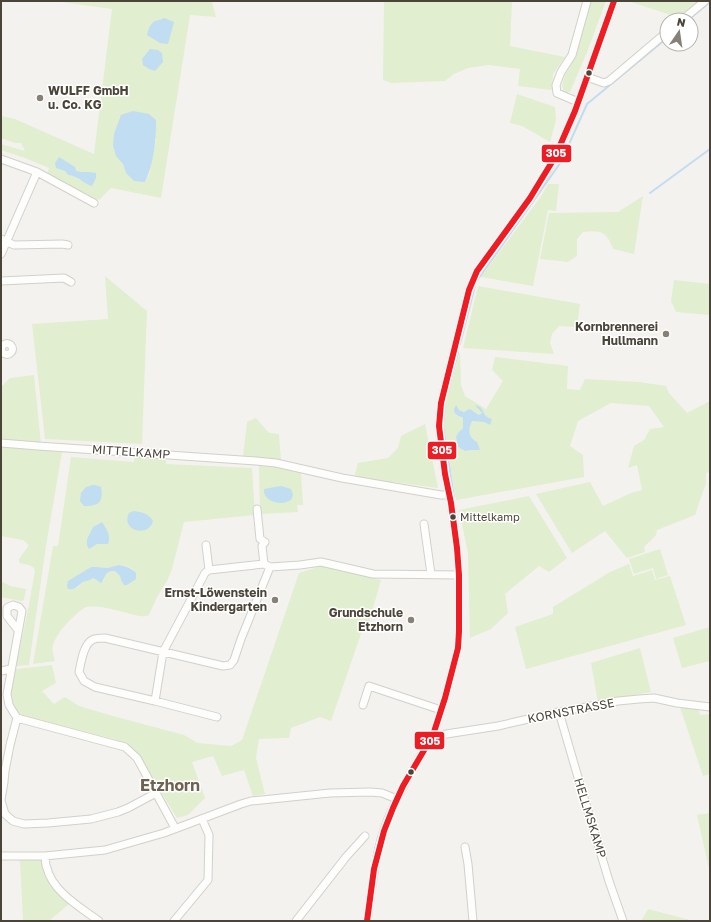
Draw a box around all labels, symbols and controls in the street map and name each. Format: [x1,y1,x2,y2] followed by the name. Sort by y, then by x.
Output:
[659,12,699,52] north arrow
[676,14,687,29] text: N
[584,68,594,78] unlabelled marker
[48,83,129,112] place label: WULFF GmbH u. Co. KG
[35,93,45,103] marker: WULFF GmbH u. Co. KG
[541,144,572,163] line badge: 305
[546,146,567,159] text: 305
[575,319,658,348] place label: Kornbrennerei Hullmann
[661,329,671,339] marker: Kornbrennerei Hullmann
[91,441,171,462] street label: MITTELKAMP
[427,441,457,460] line badge: 305
[432,443,453,456] text: 305
[460,510,520,523] place label: Mittelkamp
[448,512,458,522] marker: Mittelkamp
[164,585,267,614] place label: Ernst-Löwenstein Kindergarten
[270,595,280,605] marker: Ernst-Löwenstein Kindergarten
[329,605,403,634] place label: Grundschule Etzhorn
[406,615,416,625] marker: Grundschule Etzhorn
[526,695,616,726] street label: KORNSTRASSE
[414,731,445,750] line badge: 305
[420,734,441,747] text: 305
[406,767,416,777] unlabelled marker
[140,775,200,795] district label: Etzhorn
[571,776,610,860] street label: HELLMSKAMP

